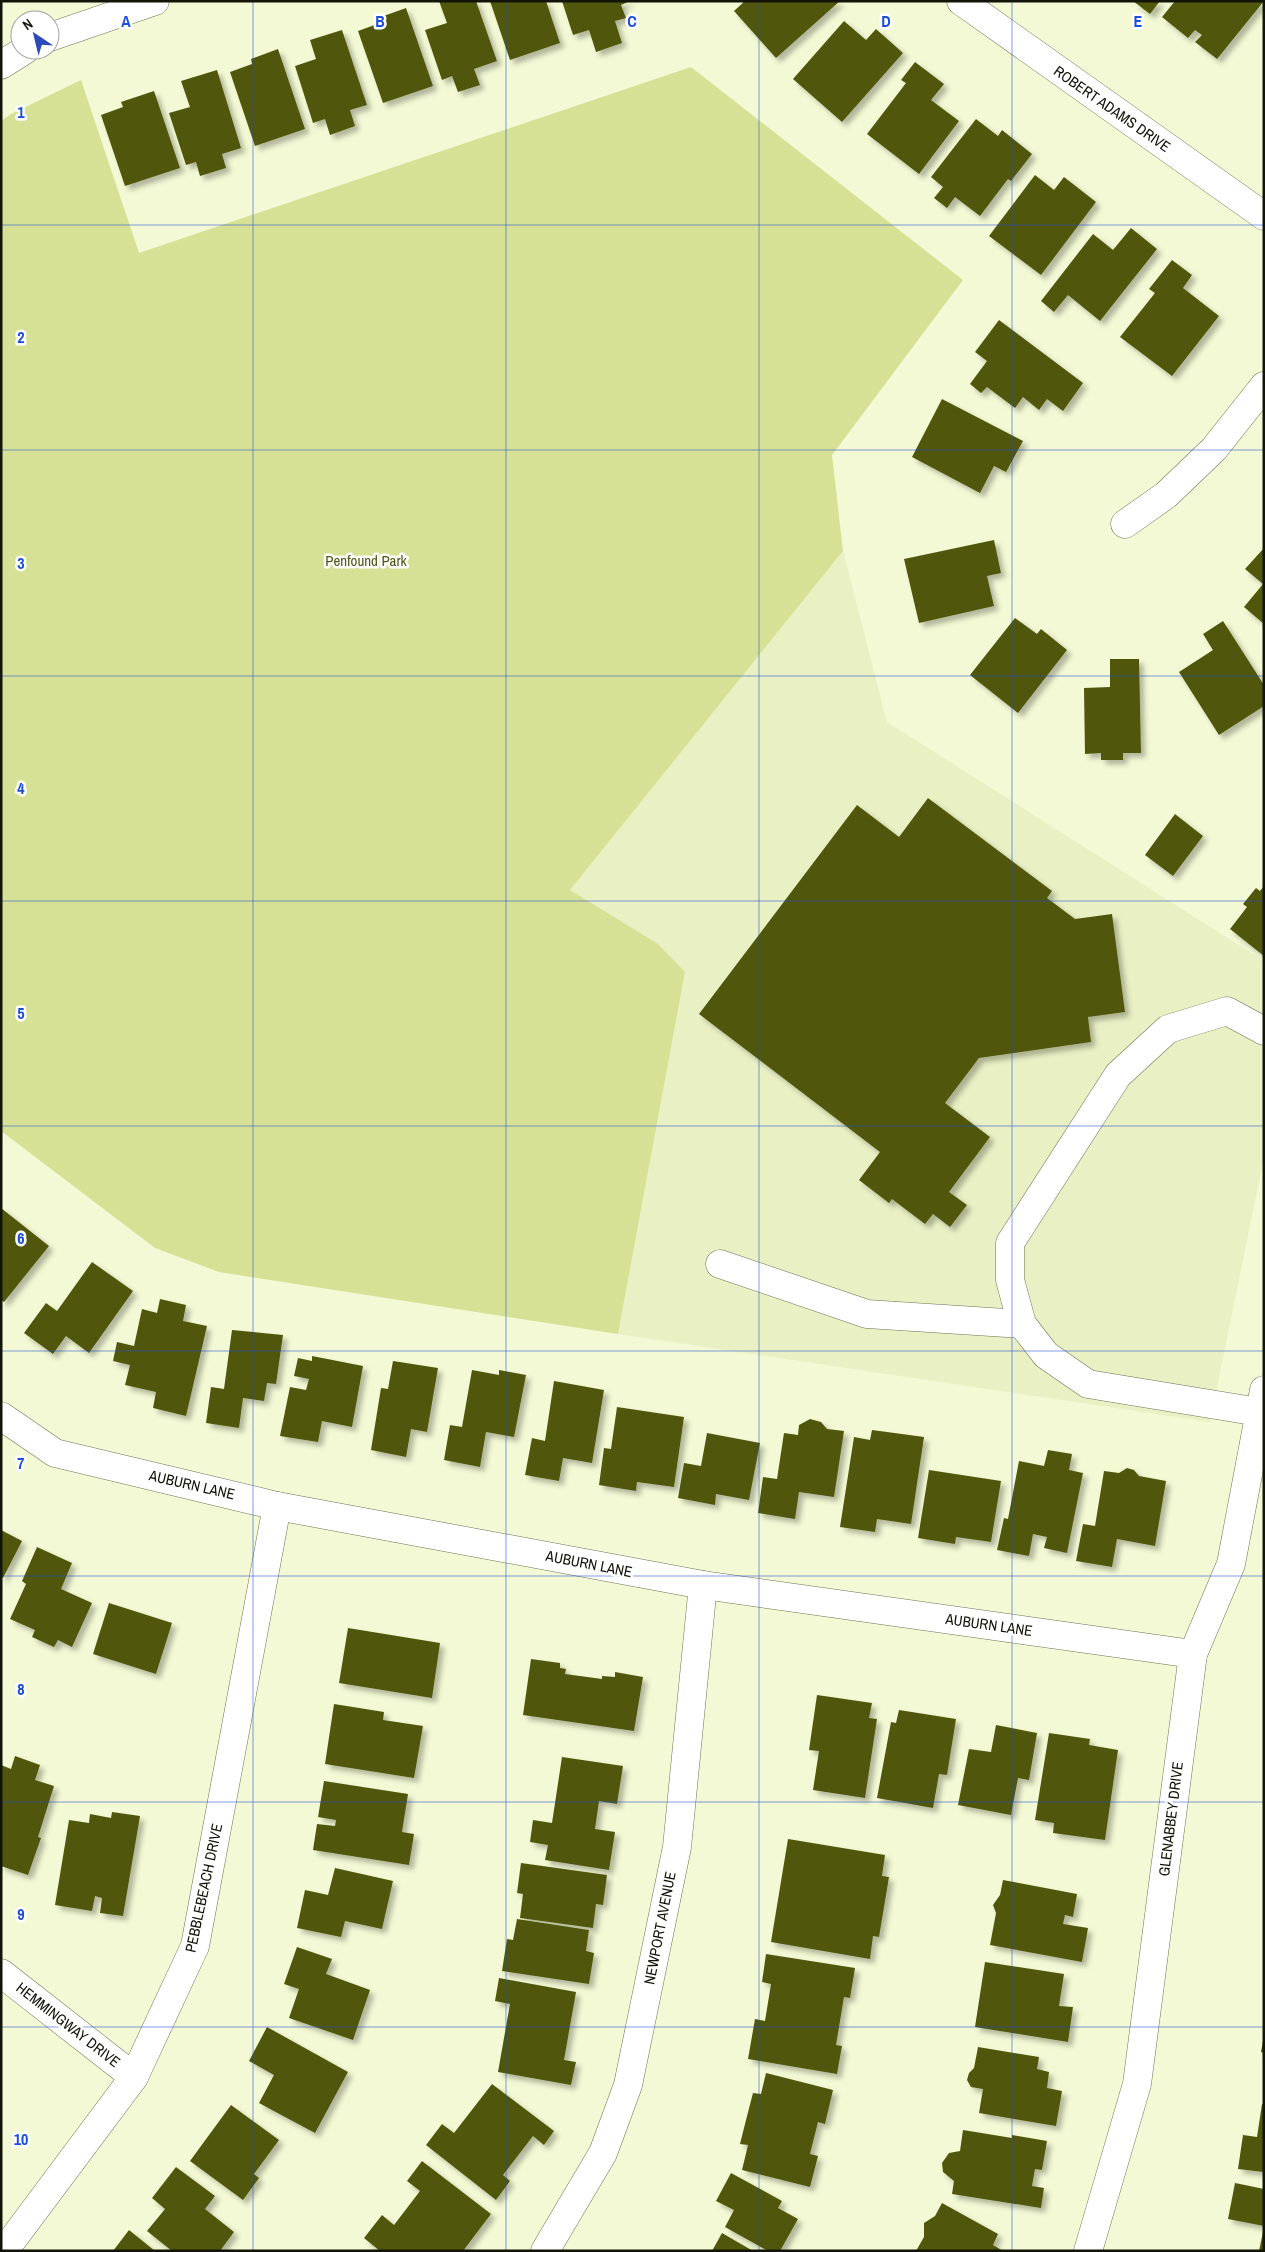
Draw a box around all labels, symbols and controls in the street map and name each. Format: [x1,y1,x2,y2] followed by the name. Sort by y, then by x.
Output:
[10,10,60,60] north arrow
[121,10,131,32] text: A
[375,10,385,32] text: B
[627,10,637,32] text: C
[881,10,891,32] text: D
[1134,10,1143,32] text: E
[19,15,36,34] text: N
[1050,60,1175,157] street label: ROBERT ADAMS DRIVE
[17,101,25,123] text: 1
[17,326,25,348] text: 2
[325,550,408,571] park label: Penfound Park
[17,552,25,574] text: 3
[17,777,25,799] text: 4
[17,1002,25,1024] text: 5
[17,1227,25,1249] text: 6
[17,1452,25,1474] text: 7
[146,1464,237,1505] street label: AUBURN LANE
[543,1545,634,1582] street label: AUBURN LANE
[943,1608,1034,1641] street label: AUBURN LANE
[17,1678,25,1700] text: 8
[1153,1760,1188,1877] street label: GLENABBEY DRIVE
[180,1822,227,1954] street label: PEBBLEBEACH DRIVE
[638,1870,681,1986] street label: NEWPORT AVENUE
[17,1903,25,1925] text: 9
[12,1977,125,2072] street label: HEMMINGWAY DRIVE
[14,2128,28,2150] text: 10

